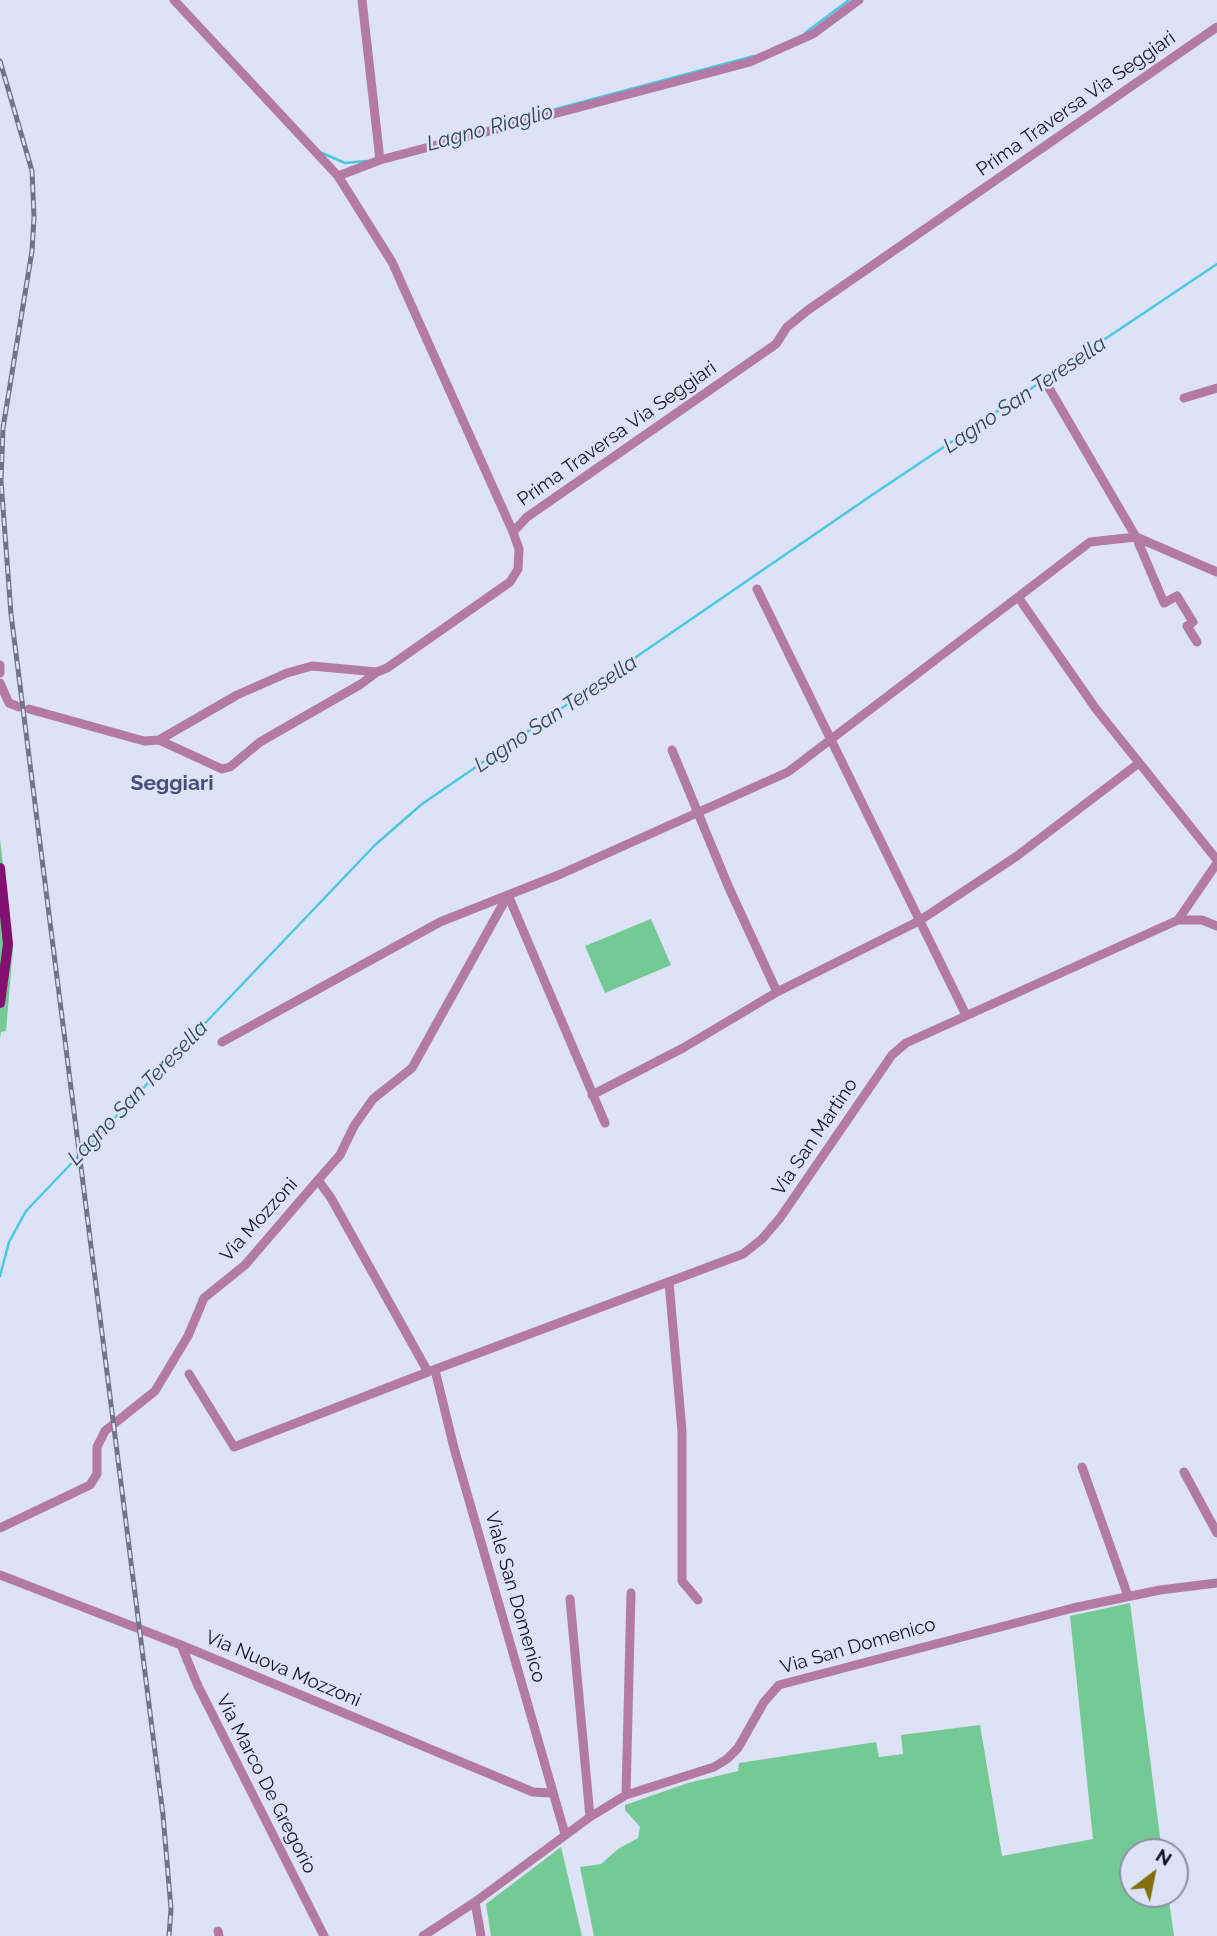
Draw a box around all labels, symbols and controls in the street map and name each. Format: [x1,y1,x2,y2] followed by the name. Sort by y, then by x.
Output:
[972,27,1180,181] street label: Prima Traversa Via Seggiari
[424,99,556,157] water label: Lagno Riaglio
[939,331,1111,459] water label: Lagno San Teresella
[513,357,721,511] street label: Prima Traversa Via Seggiari
[470,650,642,778] water label: Lagno San Teresella
[131,771,213,797] district label: Seggiari
[63,1016,213,1170] water label: Lagno San Teresella
[767,1074,863,1200] street label: Via San Martino
[215,1173,303,1267] street label: Via Mozzoni
[480,1509,550,1685] street label: Viale San Domenico
[778,1613,938,1679] street label: Via San Domenico
[202,1626,364,1712] street label: Via Nuova Mozzoni
[211,1691,321,1877] street label: Via Marco De Gregorio
[1119,1838,1189,1908] north arrow
[1152,1844,1176,1870] text: N

